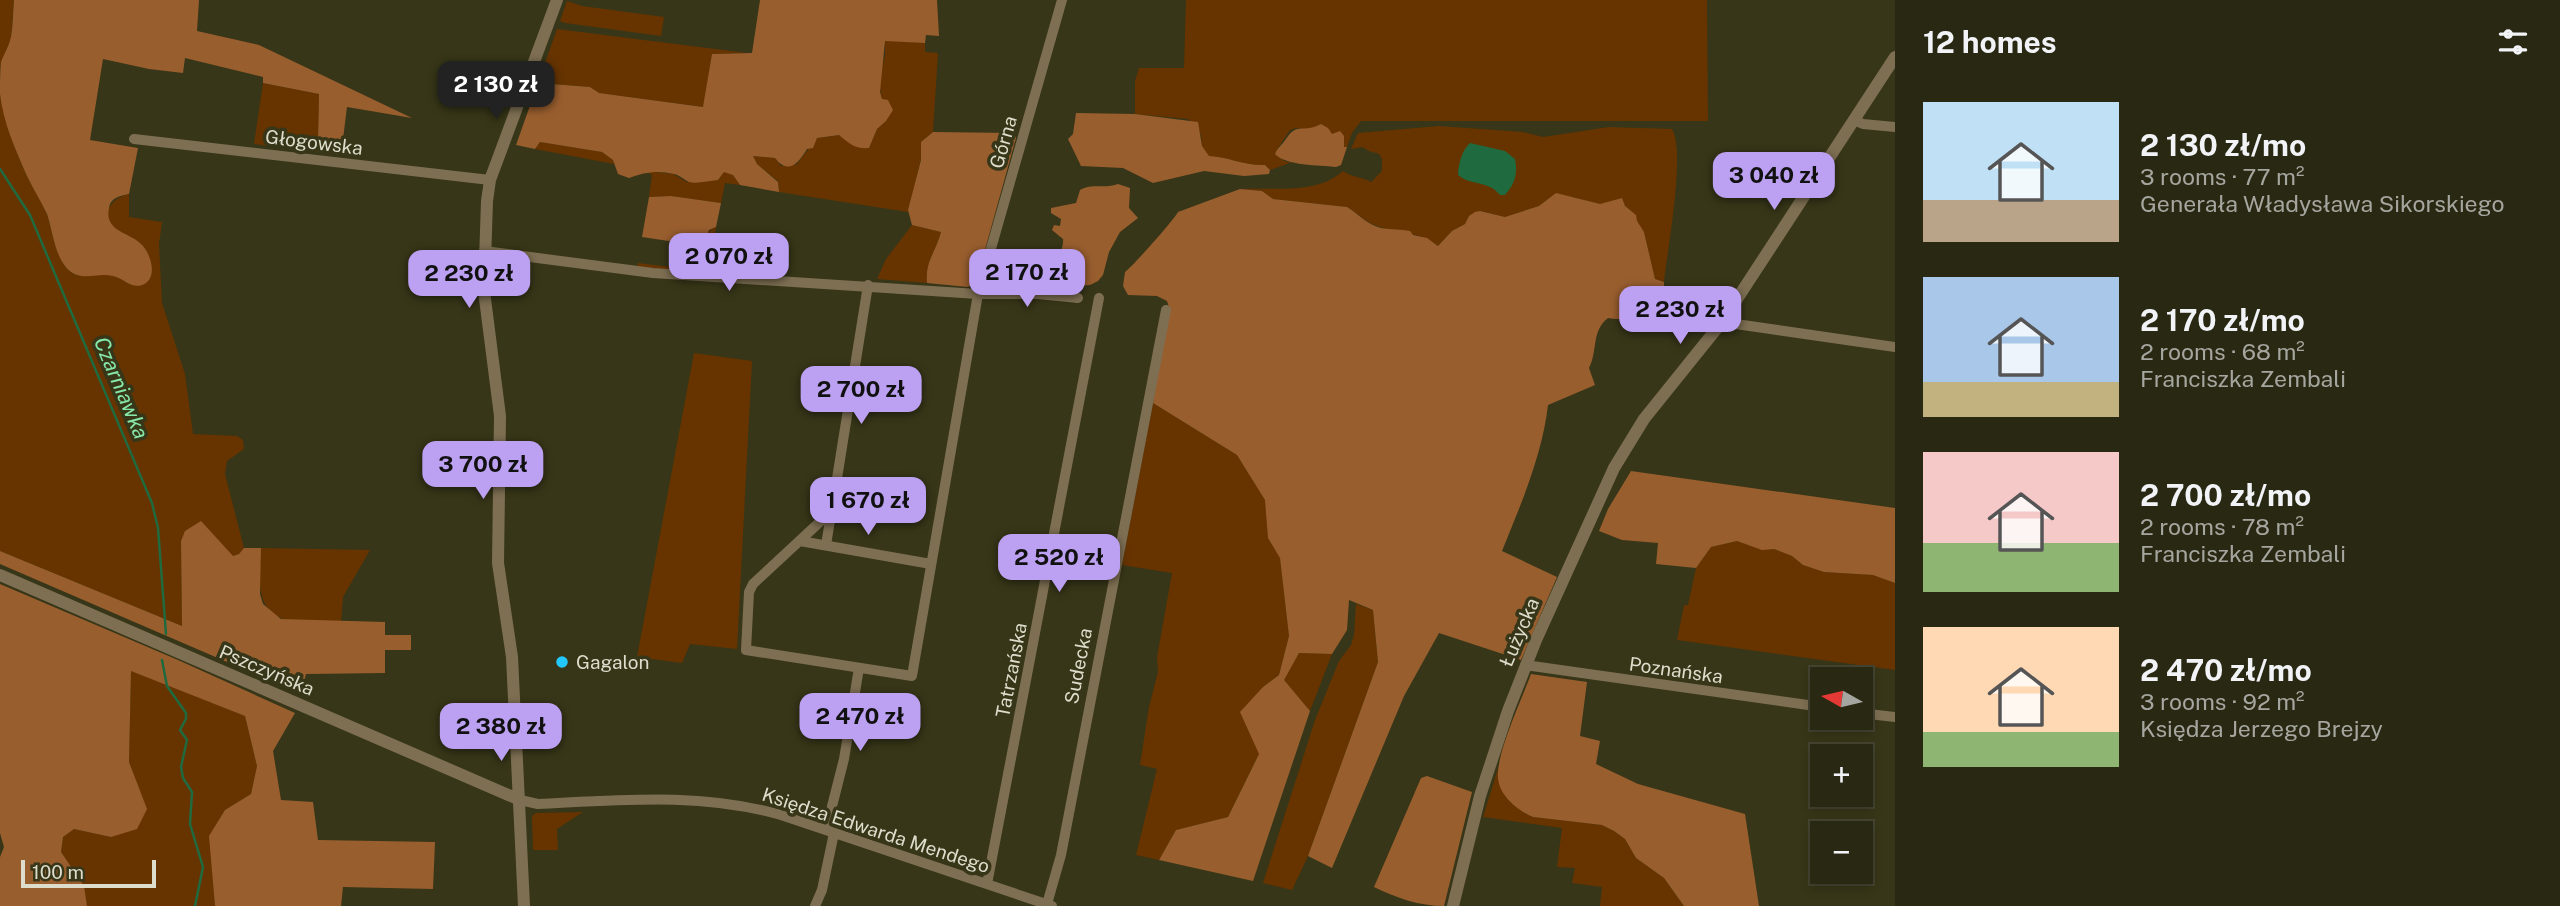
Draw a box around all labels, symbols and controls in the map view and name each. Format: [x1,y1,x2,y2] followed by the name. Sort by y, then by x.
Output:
[2494,23,2532,61] icon: filters
[1923,24,2057,60] text: 12 homes
[424,61,568,121] pin: 2 130 zł
[454,70,538,97] text: 2 130 zł
[985,113,1021,171] street label: Górna
[264,125,364,159] street label: Głogowska
[2140,127,2306,163] text: 2 130 zł/mo
[1979,130,2063,214] icon: home
[1702,152,1846,212] pin: 3 040 zł
[1729,161,1819,188] text: 3 040 zł
[2140,163,2304,190] text: 3 rooms · 77 m²
[2140,190,2504,217] text: Generała Władysława Sikorskiego
[657,233,801,293] pin: 2 070 zł
[685,242,773,269] text: 2 070 zł
[397,250,541,310] pin: 2 230 zł
[955,250,1099,309] pin: 2 170 zł
[985,258,1069,285] text: 2 170 zł
[424,259,514,286] text: 2 230 zł
[1608,286,1752,346] pin: 2 230 zł
[1635,295,1725,322] text: 2 230 zł
[2140,302,2305,338] text: 2 170 zł/mo
[1979,305,2063,389] icon: home
[89,333,154,443] water label: Czarniawka
[2140,338,2305,365] text: 2 rooms · 68 m²
[2140,365,2346,392] text: Franciszka Zembali
[789,366,933,426] pin: 2 700 zł
[817,375,905,402] text: 2 700 zł
[411,442,555,501] pin: 3 700 zł
[438,450,528,477] text: 3 700 zł
[796,477,940,537] pin: 1 670 zł
[2140,477,2311,513] text: 2 700 zł/mo
[1979,480,2063,564] icon: home
[826,486,910,513] text: 1 670 zł
[2140,513,2304,540] text: 2 rooms · 78 m²
[987,534,1131,594] pin: 2 520 zł
[2140,540,2346,567] text: Franciszka Zembali
[1014,543,1104,570] text: 2 520 zł
[1495,594,1543,670] street label: Łużycka
[991,621,1031,719] street label: Tatrzańska
[1060,626,1096,706] street label: Sudecka
[216,640,318,700] street label: Pszczyńska
[576,651,649,673] place label: Gagalon
[2140,652,2312,688] text: 2 470 zł/mo
[1628,653,1724,687] street label: Poznańska
[554,654,570,670] marker: Gagalon
[1979,655,2063,739] icon: home
[1810,667,1872,730] north arrow
[1810,667,1873,884] map controls
[2140,688,2305,715] text: 3 rooms · 92 m²
[788,694,932,753] pin: 2 470 zł
[815,702,905,729] text: 2 470 zł
[429,704,573,763] pin: 2 380 zł
[456,712,546,739] text: 2 380 zł
[2140,715,2383,742] text: Księdza Jerzego Brejzy
[1810,744,1873,807] button: +
[759,783,993,877] street label: Księdza Edwarda Mendego
[1810,821,1873,884] button: −
[21,857,156,889] scale bar
[32,861,84,883] text: 100 m

